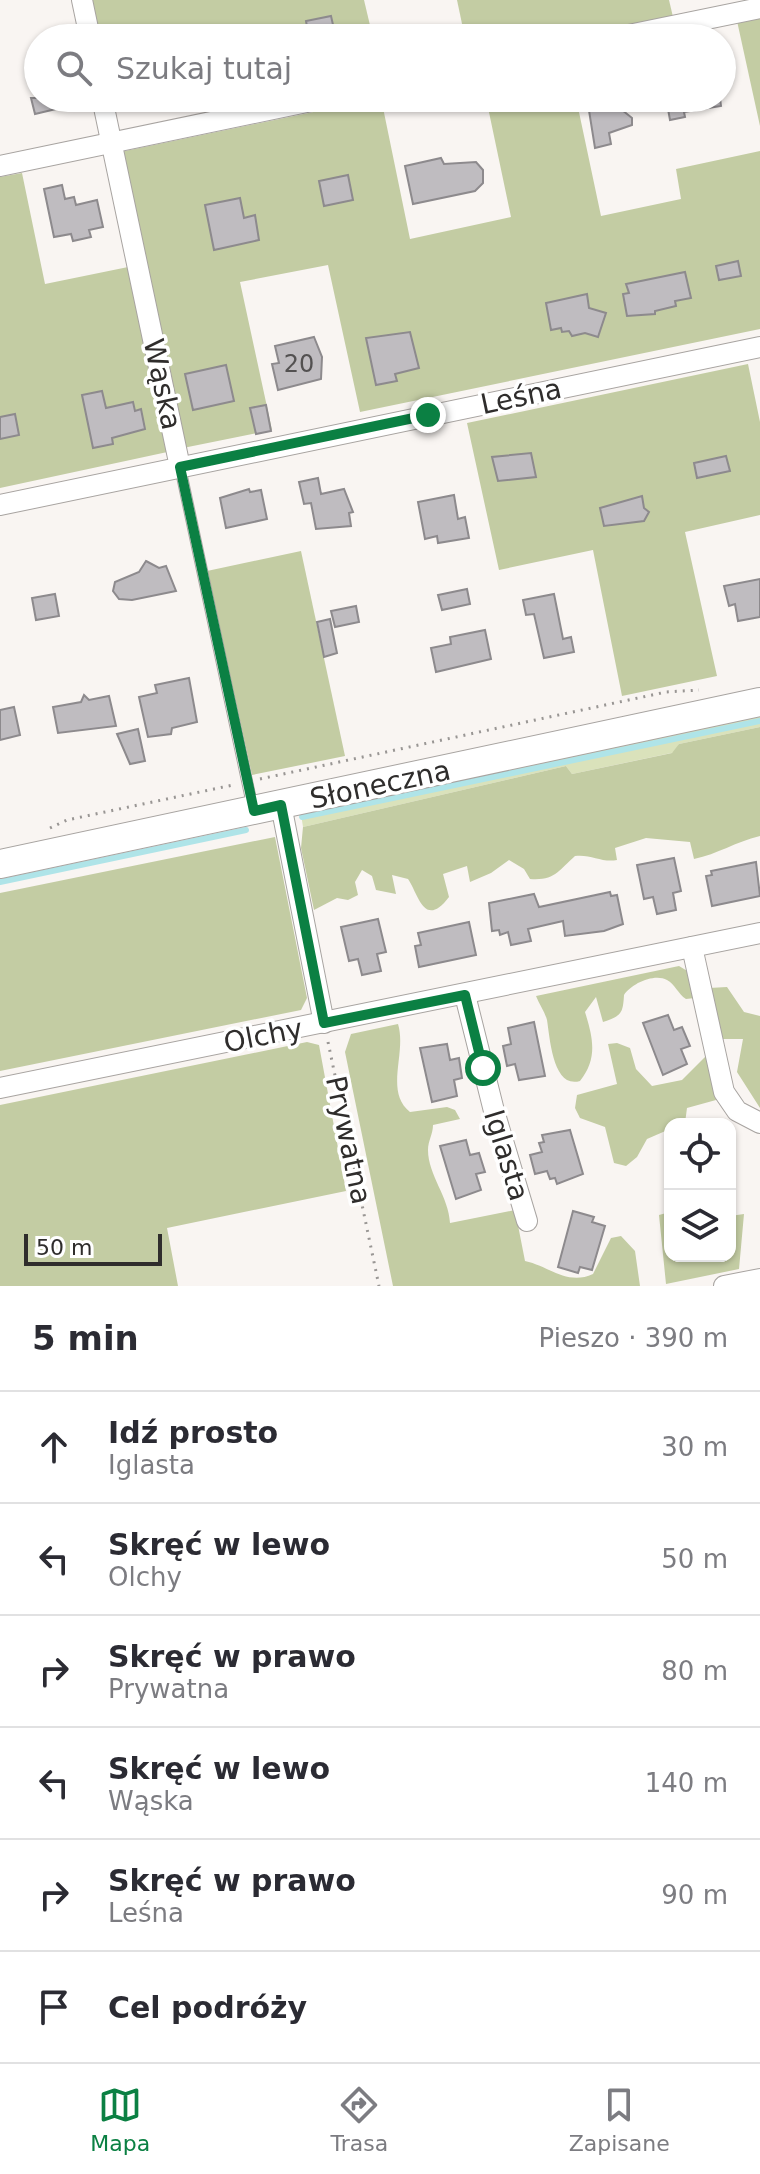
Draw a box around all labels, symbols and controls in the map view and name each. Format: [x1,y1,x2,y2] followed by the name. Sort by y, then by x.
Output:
[24,24,736,112] search box
[52,46,96,90] icon: search
[116,51,292,86] text: Szukaj tutaj
[137,336,188,433] street label: Wąska
[284,350,314,378] house number: 20
[478,372,565,421] street label: Leśna
[410,397,446,433] route end
[307,754,453,815] street label: Słoneczna
[221,1012,305,1059] street label: Olchy
[465,1050,501,1086] route start
[319,1073,378,1207] street label: Prywatna
[477,1106,536,1205] street label: Iglasta
[664,1118,736,1262] map controls
[664,1118,736,1190] button: locate
[664,1190,736,1262] button: layers
[24,1230,162,1266] scale bar
[36,1235,92,1260] text: 50 m
[32,1318,139,1358] text: 5 min
[539,1323,728,1353] text: Pieszo · 390 m
[108,1415,278,1450] text: Idź prosto
[32,1425,76,1469] icon: ahead
[661,1432,728,1462] text: 30 m
[108,1450,195,1480] text: Iglasta
[108,1527,330,1562] text: Skręć w lewo
[32,1537,76,1581] icon: left
[661,1544,728,1574] text: 50 m
[108,1562,182,1592] text: Olchy
[108,1639,356,1674] text: Skręć w prawo
[32,1649,76,1693] icon: right
[661,1656,728,1686] text: 80 m
[108,1674,229,1704] text: Prywatna
[108,1751,330,1786] text: Skręć w lewo
[32,1761,76,1805] icon: left
[645,1768,728,1798] text: 140 m
[108,1786,194,1816] text: Wąska
[108,1863,356,1898] text: Skręć w prawo
[32,1873,76,1917] icon: right
[661,1880,728,1910] text: 90 m
[108,1898,184,1928] text: Leśna
[32,1985,76,2029] icon: arrive
[108,1990,307,2025] text: Cel podróży
[90,2083,150,2156] tab: Mapa
[331,2083,388,2156] tab: Trasa
[569,2083,670,2156] tab: Zapisane

